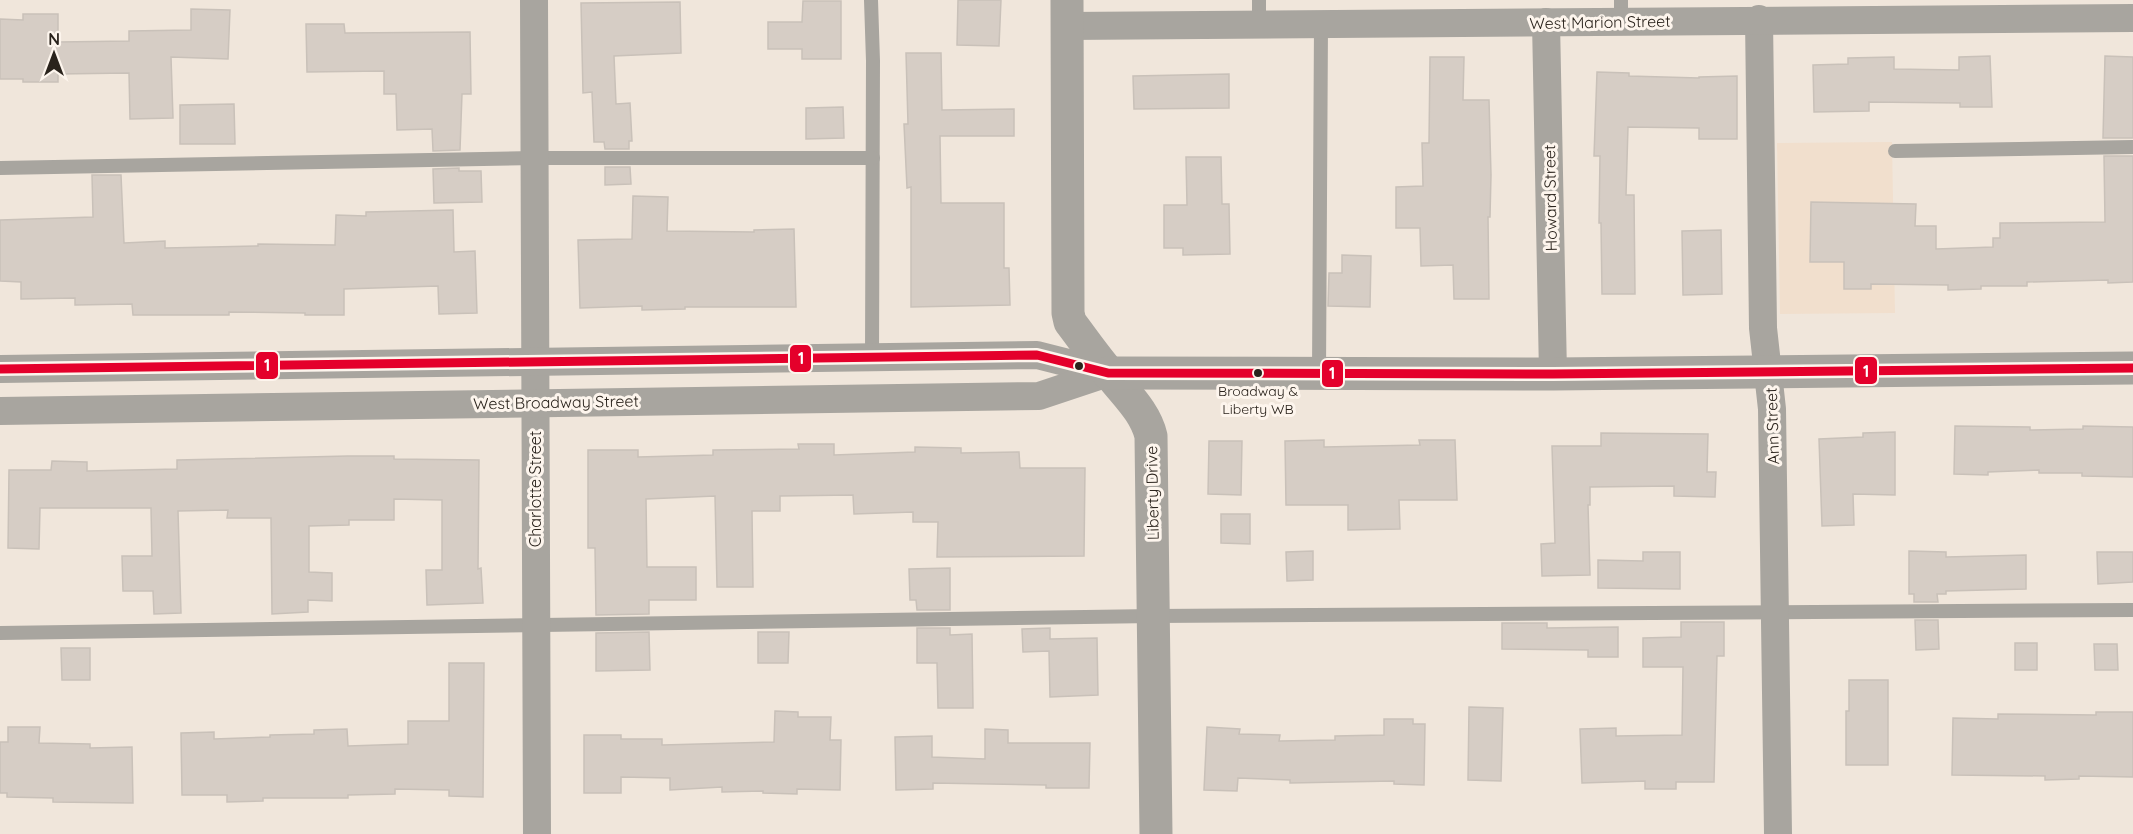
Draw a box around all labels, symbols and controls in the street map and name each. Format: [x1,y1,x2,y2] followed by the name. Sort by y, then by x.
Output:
[1529,11,1671,33] street label: West Marion Street
[24,24,84,84] north arrow
[48,29,60,49] text: N
[1539,145,1561,251] street label: Howard Street
[789,344,812,373] line badge: 1
[798,348,804,368] text: 1
[255,351,279,380] line badge: 1
[264,355,270,375] text: 1
[1854,356,1878,385] line badge: 1
[1321,359,1344,388] line badge: 1
[1073,360,1085,372] unlabelled marker
[1863,361,1869,381] text: 1
[1329,363,1335,383] text: 1
[1252,367,1264,379] marker: Broadway & Liberty WB
[1218,382,1298,418] place label: Broadway & Liberty WB
[1761,387,1783,465] street label: Ann Street
[473,391,639,413] street label: West Broadway Street
[525,431,545,547] street label: Charlotte Street
[1141,446,1163,540] street label: Liberty Drive

